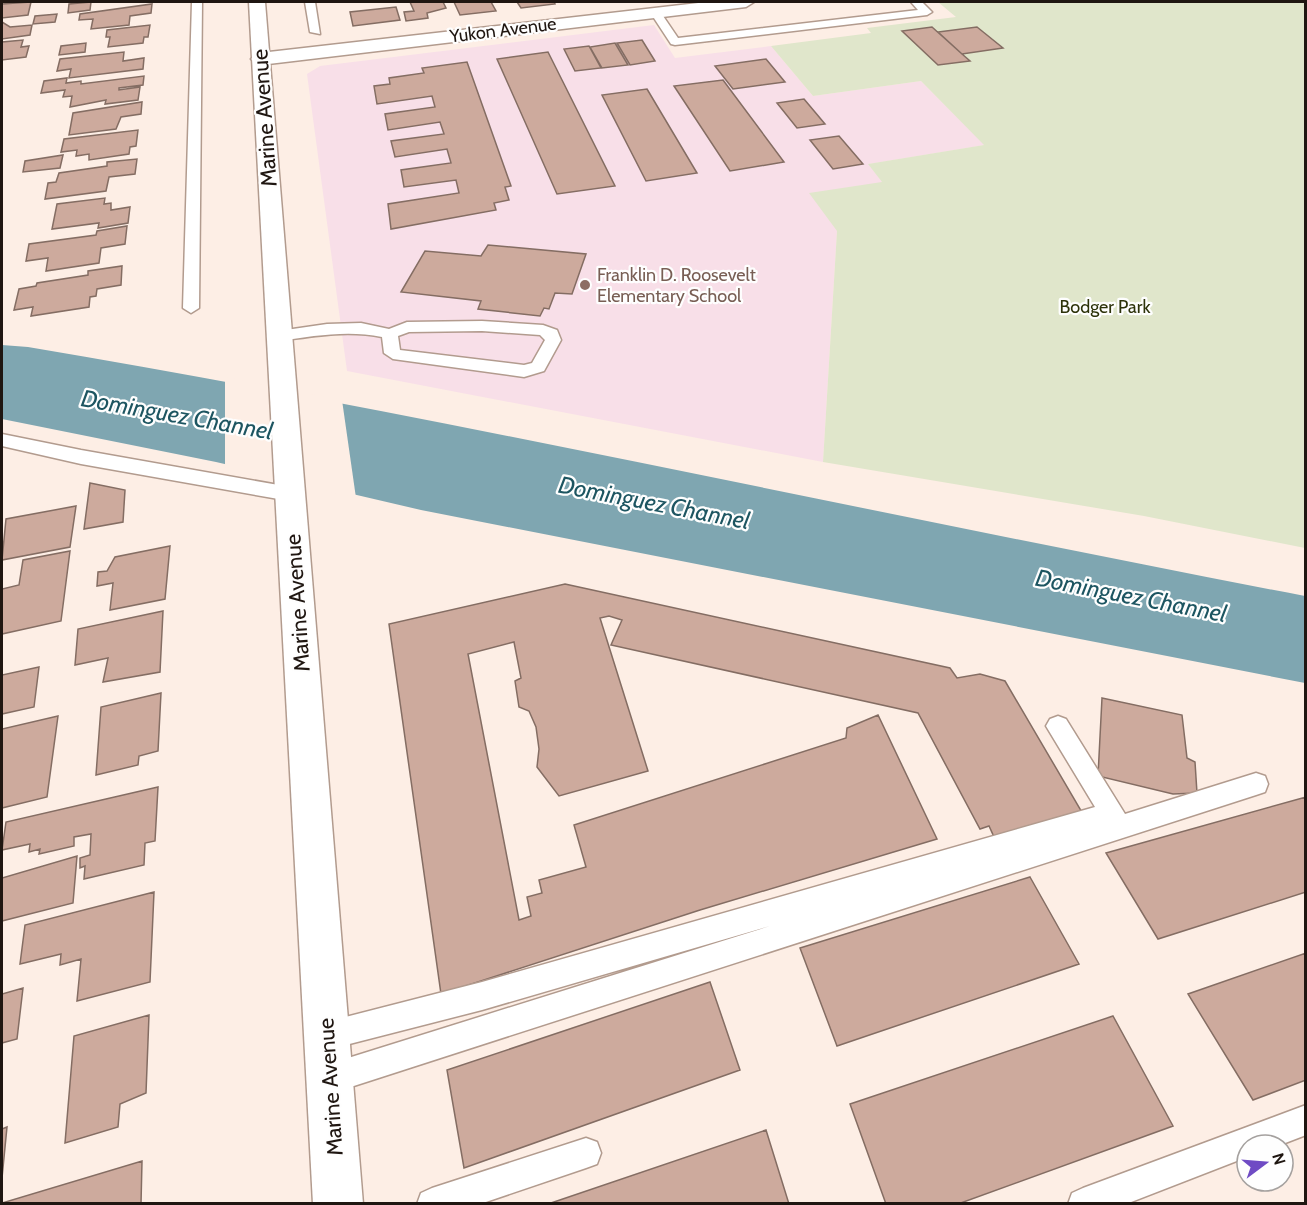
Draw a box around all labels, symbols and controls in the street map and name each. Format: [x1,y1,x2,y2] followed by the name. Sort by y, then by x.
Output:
[447,13,558,48] street label: Yukon Avenue
[246,48,283,188] street label: Marine Avenue
[597,264,756,307] place label: Franklin D. Roosevelt Elementary School
[578,278,592,292] marker: Franklin D. Roosevelt Elementary School
[1060,296,1151,318] park label: Bodger Park
[79,383,276,446] water label: Dominguez Channel
[556,470,753,535] water label: Dominguez Channel
[279,533,316,673] street label: Marine Avenue
[1033,563,1230,628] water label: Dominguez Channel
[312,1017,349,1157] street label: Marine Avenue
[1235,1133,1295,1193] north arrow
[1268,1151,1290,1167] text: N

